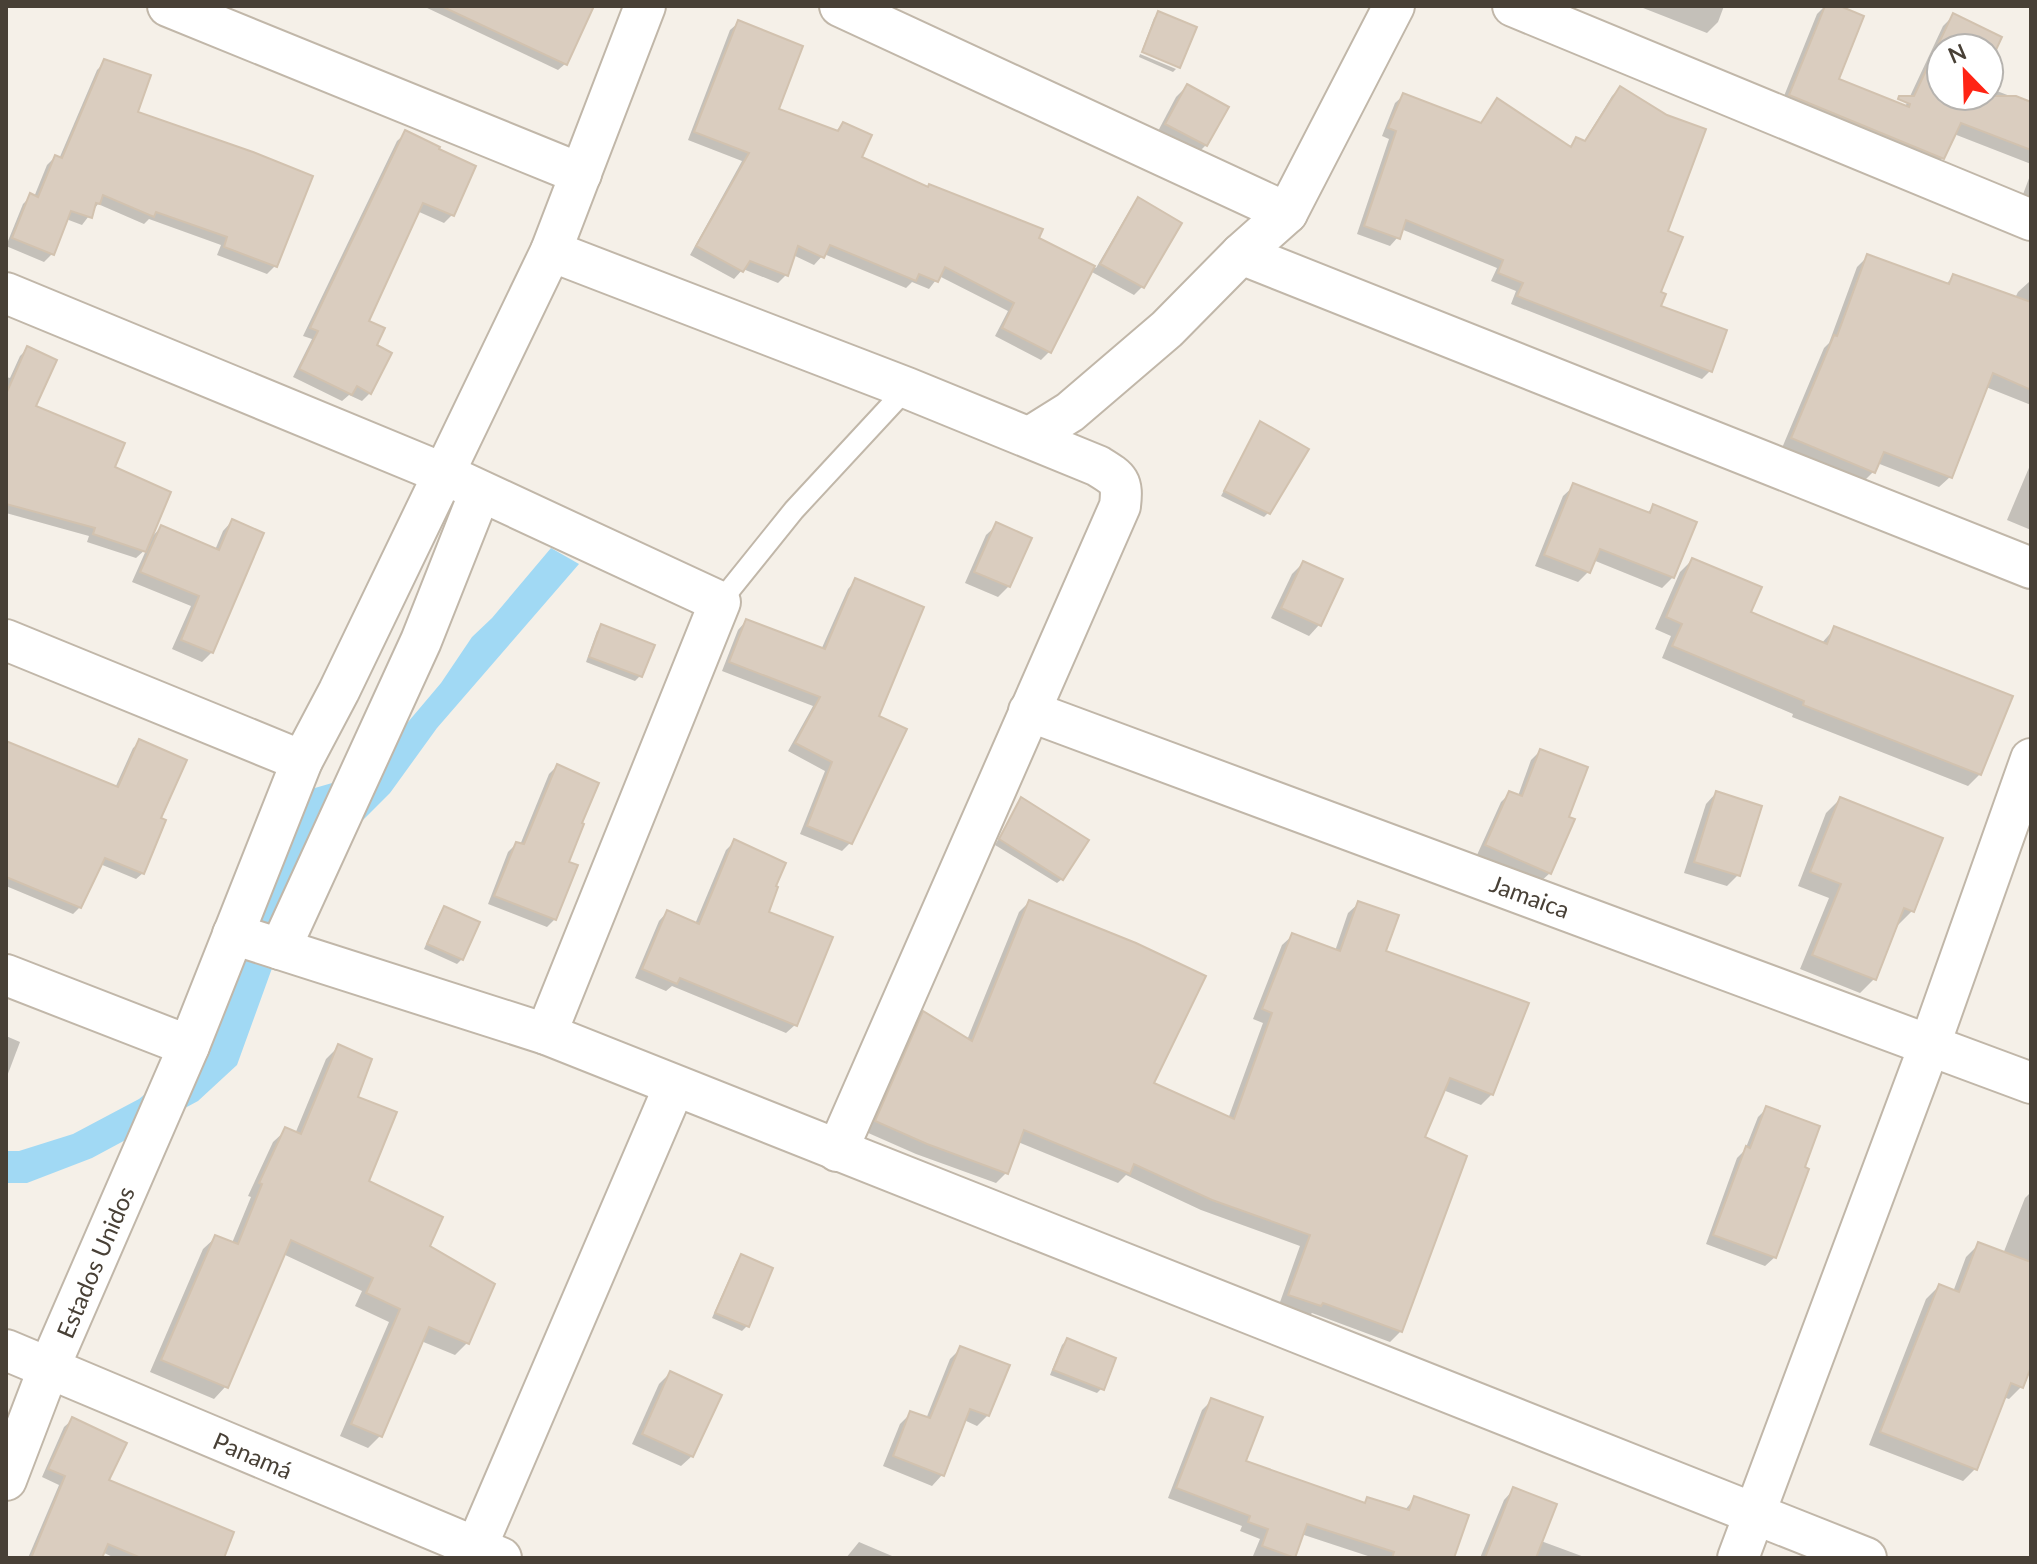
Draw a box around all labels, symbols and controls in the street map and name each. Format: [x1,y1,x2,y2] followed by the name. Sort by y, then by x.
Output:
[1925,32,2005,112] north arrow
[1944,37,1970,69] text: N
[1486,868,1574,924] street label: Jamaica
[50,1182,140,1342] street label: Estados Unidos
[209,1425,297,1485] street label: Panamá

